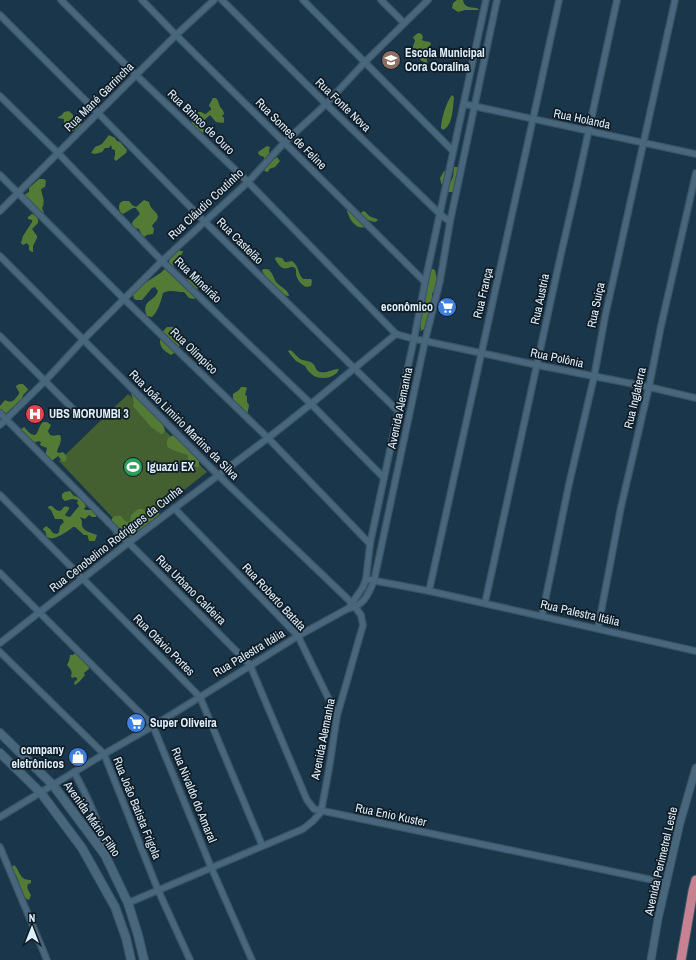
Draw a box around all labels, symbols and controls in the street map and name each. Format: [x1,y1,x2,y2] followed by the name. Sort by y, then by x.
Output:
[405,45,485,75] place label: Escola Municipal Cora Coralina
[380,49,402,71] school or university icon: Escola Municipal Cora Coralina
[61,58,138,135] street label: Rua Mané Garrincha
[312,75,375,136] street label: Rua Fonte Nova
[164,86,238,158] street label: Rua Brinco de Ouro
[252,95,330,173] street label: Rua Somes de Feline
[552,105,612,133] street label: Rua Holanda
[165,165,247,243] street label: Rua Cláudio Coutinho
[213,214,267,268] street label: Rua Castelão
[171,254,225,306] street label: Rua Mineirão
[469,266,497,320] street label: Rua França
[527,272,553,326] street label: Rua Austria
[583,280,609,329] street label: Rua Suiça
[436,296,458,318] supermarket icon: econômico
[381,299,433,315] place label: econômico
[167,324,221,378] street label: Rua Olímpico
[529,345,586,372] street label: Rua Polônia
[620,365,650,430] street label: Rua Inglaterra
[383,366,417,451] street label: Avenida Alemanha
[126,367,243,484] street label: Rua João Limirio Martins da Silva
[24,403,46,425] hospital icon: UBS MORUMBI 3
[49,406,129,422] place label: UBS MORUMBI 3
[122,456,144,478] sports icon: Iguazú EX
[147,459,194,475] place label: Iguazú EX
[46,482,186,596] street label: Rua Cenobelino Rodrigues da Cunha
[152,551,230,629] street label: Rua Urbano Caldeira
[238,560,310,635] street label: Rua Roberto Batata
[539,596,622,630] street label: Rua Palestra Itália
[130,611,198,679] street label: Rua Otávio Portes
[210,625,288,681] street label: Rua Palestra Itália
[307,696,339,782] street label: Avenida Alemanha
[125,712,147,734] supermarket icon: Super Oliveira
[150,715,217,731] place label: Super Oliveira
[11,742,65,772] place label: company eletrônicos
[168,745,220,845] street label: Rua Nivaldo do Amaral
[67,746,89,768] shop icon: company eletrônicos
[109,755,165,862] street label: Rua João Batista Frigola
[60,777,124,860] street label: Avenida Mário Filho
[354,800,429,830] street label: Rua Enio Kuster
[641,805,681,918] street label: Avenida Perimetrel Leste
[12,908,52,948] north arrow
[29,911,35,925] text: N

